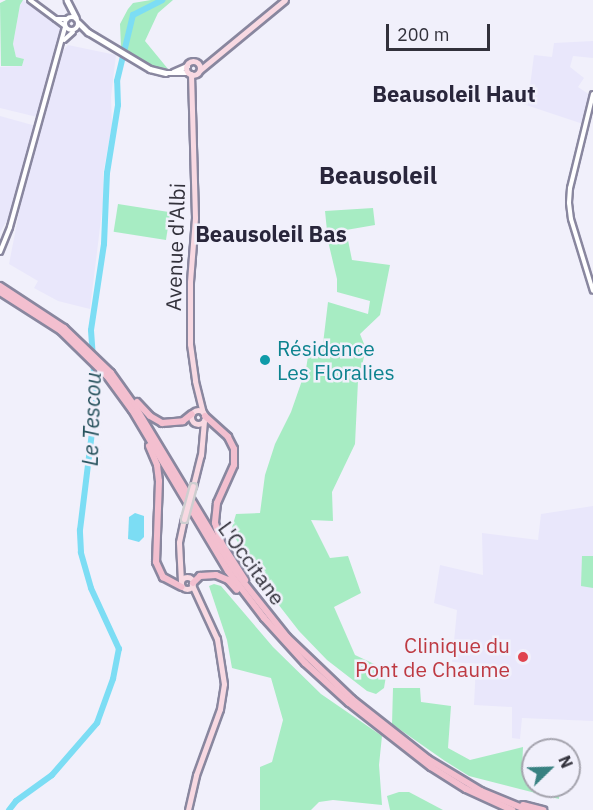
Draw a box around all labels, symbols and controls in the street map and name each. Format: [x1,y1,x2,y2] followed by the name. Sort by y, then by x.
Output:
[389,12,492,50] scale bar
[397,23,449,46] text: 200 m
[372,81,536,107] district label: Beausoleil Haut
[319,162,437,190] district label: Beausoleil
[160,183,190,311] street label: Avenue d'Albi
[195,221,347,247] district label: Beausoleil Bas
[277,335,395,385] place label: Résidence Les Floralies
[258,353,272,367] marker: Résidence Les Floralies
[76,371,106,467] water label: Le Tescou
[213,516,291,610] street label: L'Occitane
[355,632,510,682] place label: Clinique du Pont de Chaume
[514,648,532,666] marker: Clinique du Pont de Chaume
[521,738,581,798] north arrow
[554,753,577,771] text: N

